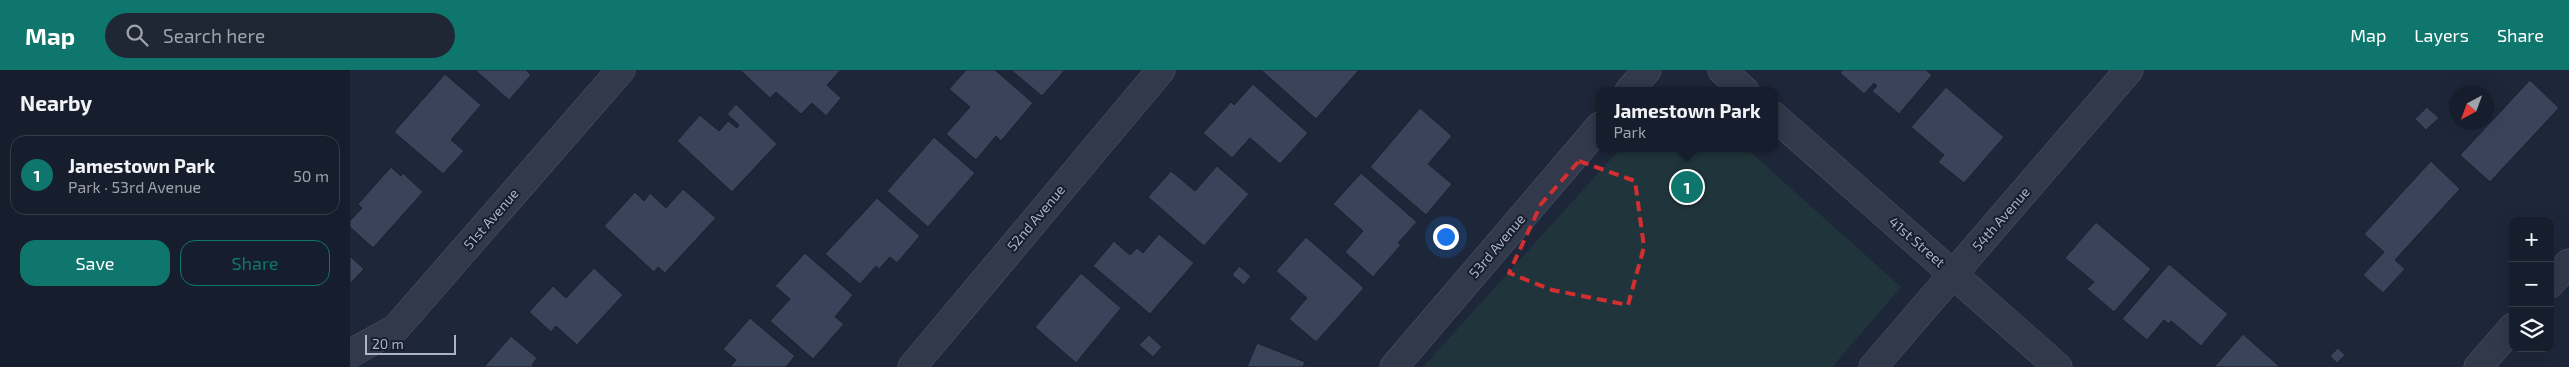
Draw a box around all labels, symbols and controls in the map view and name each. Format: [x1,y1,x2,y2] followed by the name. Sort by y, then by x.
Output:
[105,13,455,58] search box
[25,21,75,50] text: Map
[123,21,151,49] icon: search
[163,24,265,47] text: Search here
[2350,24,2386,46] text: Map
[2414,24,2469,46] text: Layers
[2497,24,2544,46] text: Share
[2449,85,2494,130] north arrow
[1596,87,1778,152] popup
[20,90,92,115] text: Nearby
[1613,99,1761,122] text: Jamestown Park
[1613,122,1646,141] text: Park
[68,154,215,177] text: Jamestown Park
[34,166,40,185] text: 1
[293,166,329,185] text: 50 m
[1671,168,1703,206] pin: 1
[68,177,201,196] text: Park · 53rd Avenue
[1003,181,1068,254] street label: 52nd Avenue
[1968,183,2033,254] street label: 54th Avenue
[460,185,522,253] street label: 51st Avenue
[1465,210,1528,281] street label: 53rd Avenue
[1886,213,1949,271] street label: 41st Street
[2509,217,2554,352] map controls
[2509,217,2554,262] button: +
[1433,224,1459,250] your location
[20,240,170,286] button: Save
[180,240,330,286] button: Share
[2509,262,2554,307] button: −
[2509,307,2554,352] button: layers
[365,332,456,355] scale bar
[372,335,404,352] text: 20 m

